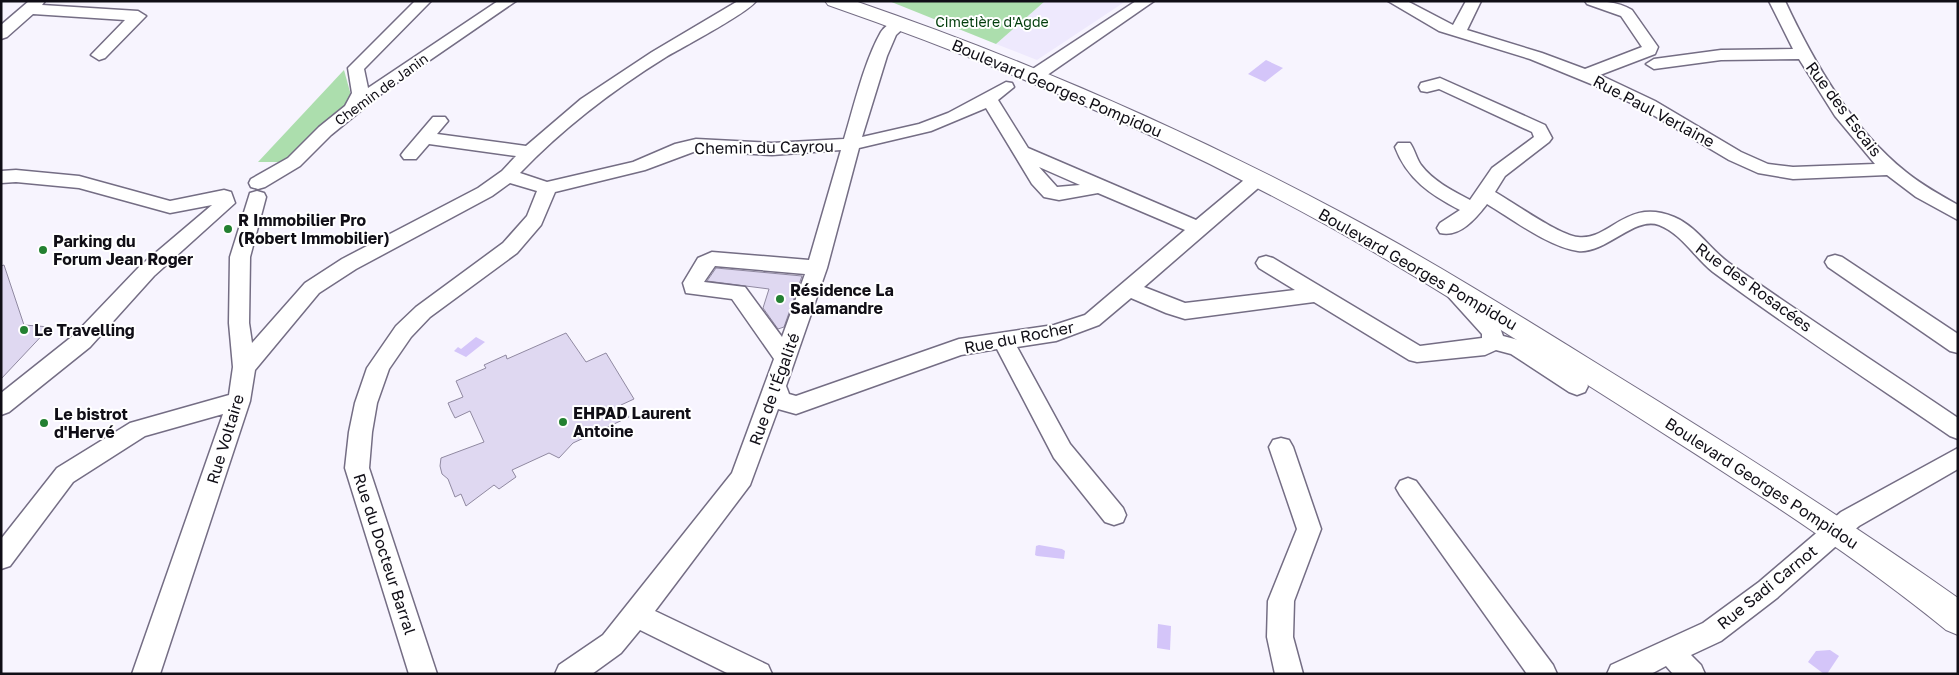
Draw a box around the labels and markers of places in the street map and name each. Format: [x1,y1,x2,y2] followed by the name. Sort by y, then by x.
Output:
[238,210,390,248] place label: R Immobilier Pro (Robert Immobilier)
[222,223,234,235] marker: R Immobilier Pro (Robert Immobilier)
[53,231,193,269] place label: Parking du Forum Jean Roger
[37,244,49,256] marker: Parking du Forum Jean Roger
[790,280,894,318] place label: Résidence La Salamandre
[774,293,786,305] marker: Résidence La Salamandre
[34,320,135,340] place label: Le Travelling
[18,324,30,336] marker: Le Travelling
[573,403,691,441] place label: EHPAD Laurent Antoine
[54,404,128,442] place label: Le bistrot d'Hervé
[557,416,569,428] marker: EHPAD Laurent Antoine
[38,417,50,429] marker: Le bistrot d'Hervé

